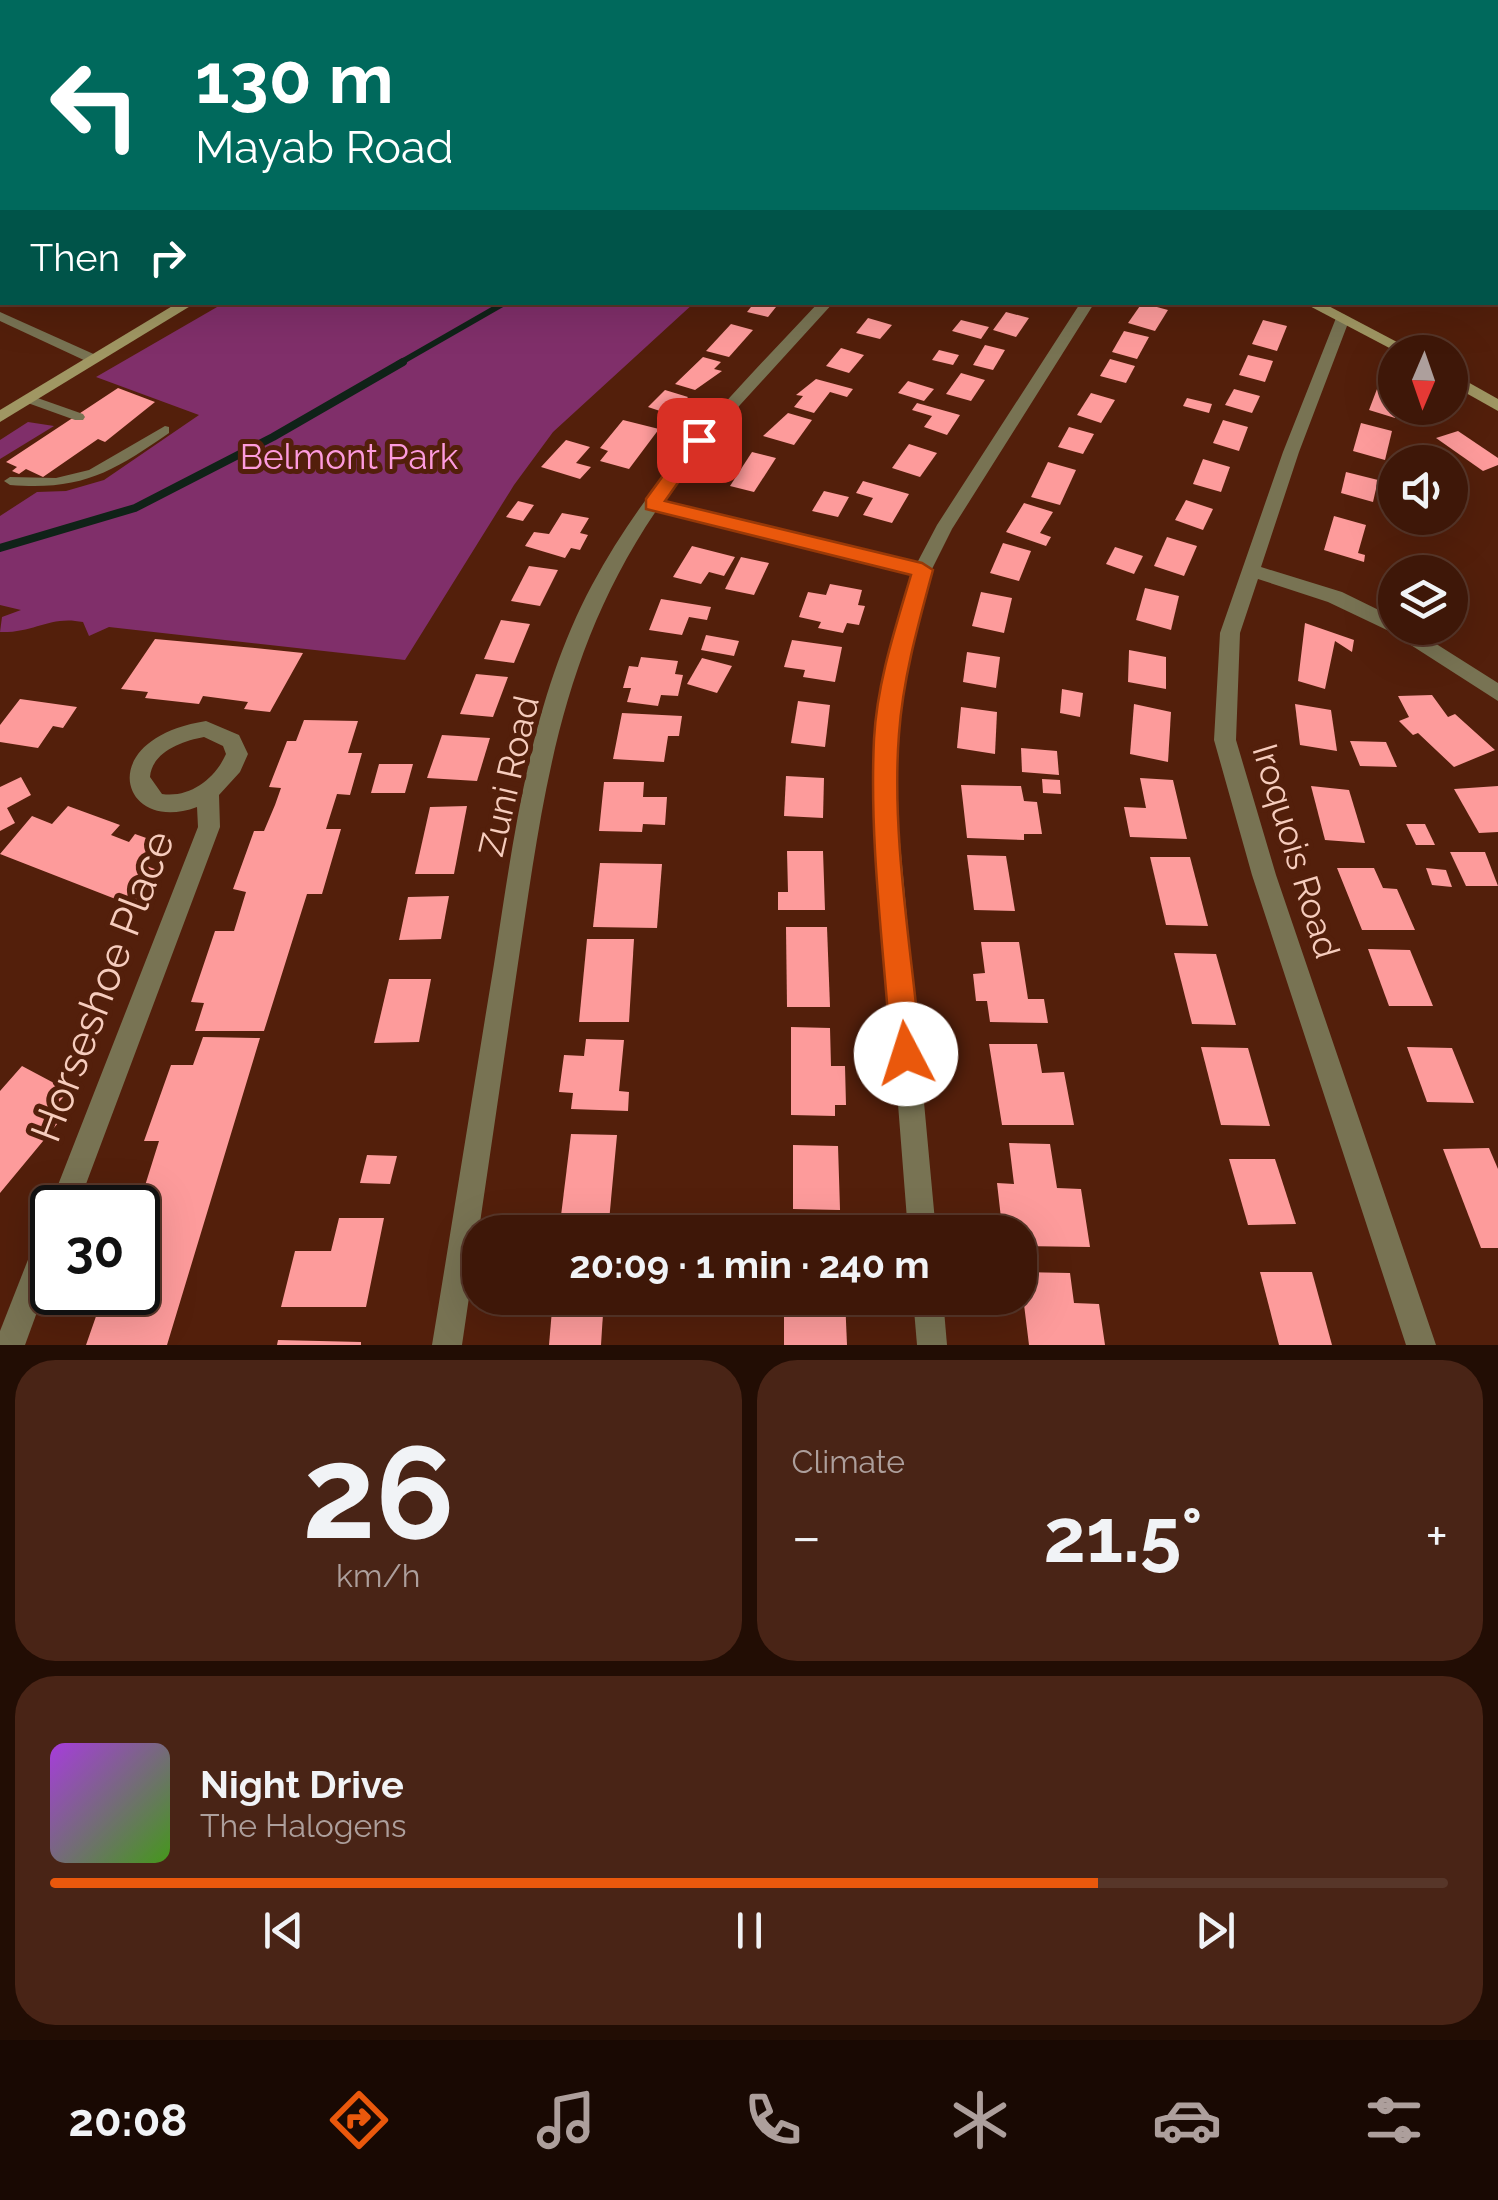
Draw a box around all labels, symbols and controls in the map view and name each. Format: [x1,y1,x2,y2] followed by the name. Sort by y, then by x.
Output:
[195,37,394,119] text: 130 m
[30,40,160,170] icon: left
[195,121,454,174] text: Mayab Road
[140,230,195,285] icon: right
[30,235,120,280] text: Then
[1378,335,1468,425] north arrow
[1378,335,1468,645] map controls
[657,398,742,483] pin
[672,413,727,468] icon: arrive
[240,436,459,477] park label: Belmont Park
[1378,445,1468,535] button: sound
[1378,555,1468,645] button: layers
[470,692,547,860] street label: Zuni Road
[1244,739,1349,963] street label: Iroquois Road
[21,824,184,1148] street label: Horseshoe Place
[854,1002,958,1106] position arrow
[30,1185,160,1315] speed limit sign: 30
[569,1242,930,1287] text: 20:09 · 1 min · 240 m
[302,1416,454,1568] text: 26
[792,1443,905,1480] text: Climate
[1044,1491,1203,1580] text: 21.5°
[792,1504,821,1569] text: −
[1425,1504,1448,1569] text: +
[336,1557,420,1594] text: km/h
[200,1762,404,1807] text: Night Drive
[200,1807,406,1844] text: The Halogens
[256,1903,311,1958] icon: previous
[722,1903,777,1958] icon: pause
[1188,1903,1243,1958] icon: next
[324,2085,394,2155] icon: directions
[531,2085,601,2155] icon: music
[738,2085,808,2155] icon: phone
[945,2085,1015,2155] icon: climate
[1152,2085,1222,2155] icon: car
[1359,2085,1429,2155] icon: filters
[69,2094,187,2147] text: 20:08

